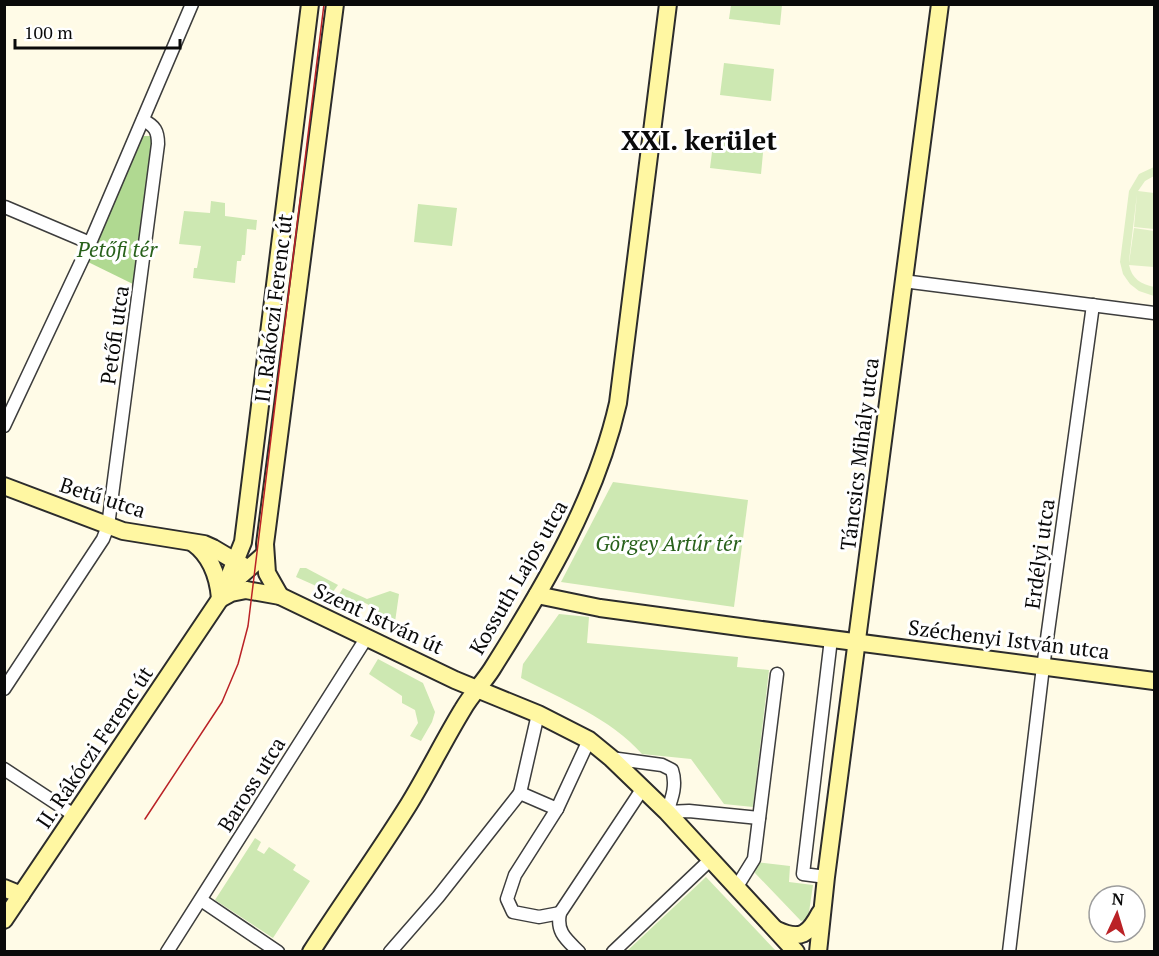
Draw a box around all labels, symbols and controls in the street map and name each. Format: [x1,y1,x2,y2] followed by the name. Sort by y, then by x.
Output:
[15,12,180,50] scale bar
[24,20,73,44] text: 100 m
[621,122,777,158] district label: XXI. kerület
[248,212,298,404] street label: II. Rákóczi Ferenc út
[76,235,158,263] park label: Petőfi tér
[93,283,135,386] street label: Petőfi utca
[833,356,885,552] street label: Táncsics Mihály utca
[57,470,150,524] street label: Betű utca
[462,494,574,659] street label: Kossuth Lajos utca
[1017,497,1061,611] street label: Erdélyi utca
[595,529,742,557] park label: Görgey Artúr tér
[310,576,449,660] street label: Szent István út
[907,613,1111,665] street label: Széchenyi István utca
[29,660,159,834] street label: II. Rákóczi Ferenc út
[211,731,291,837] street label: Baross utca
[1087,884,1147,944] north arrow
[1111,888,1125,910] text: N

